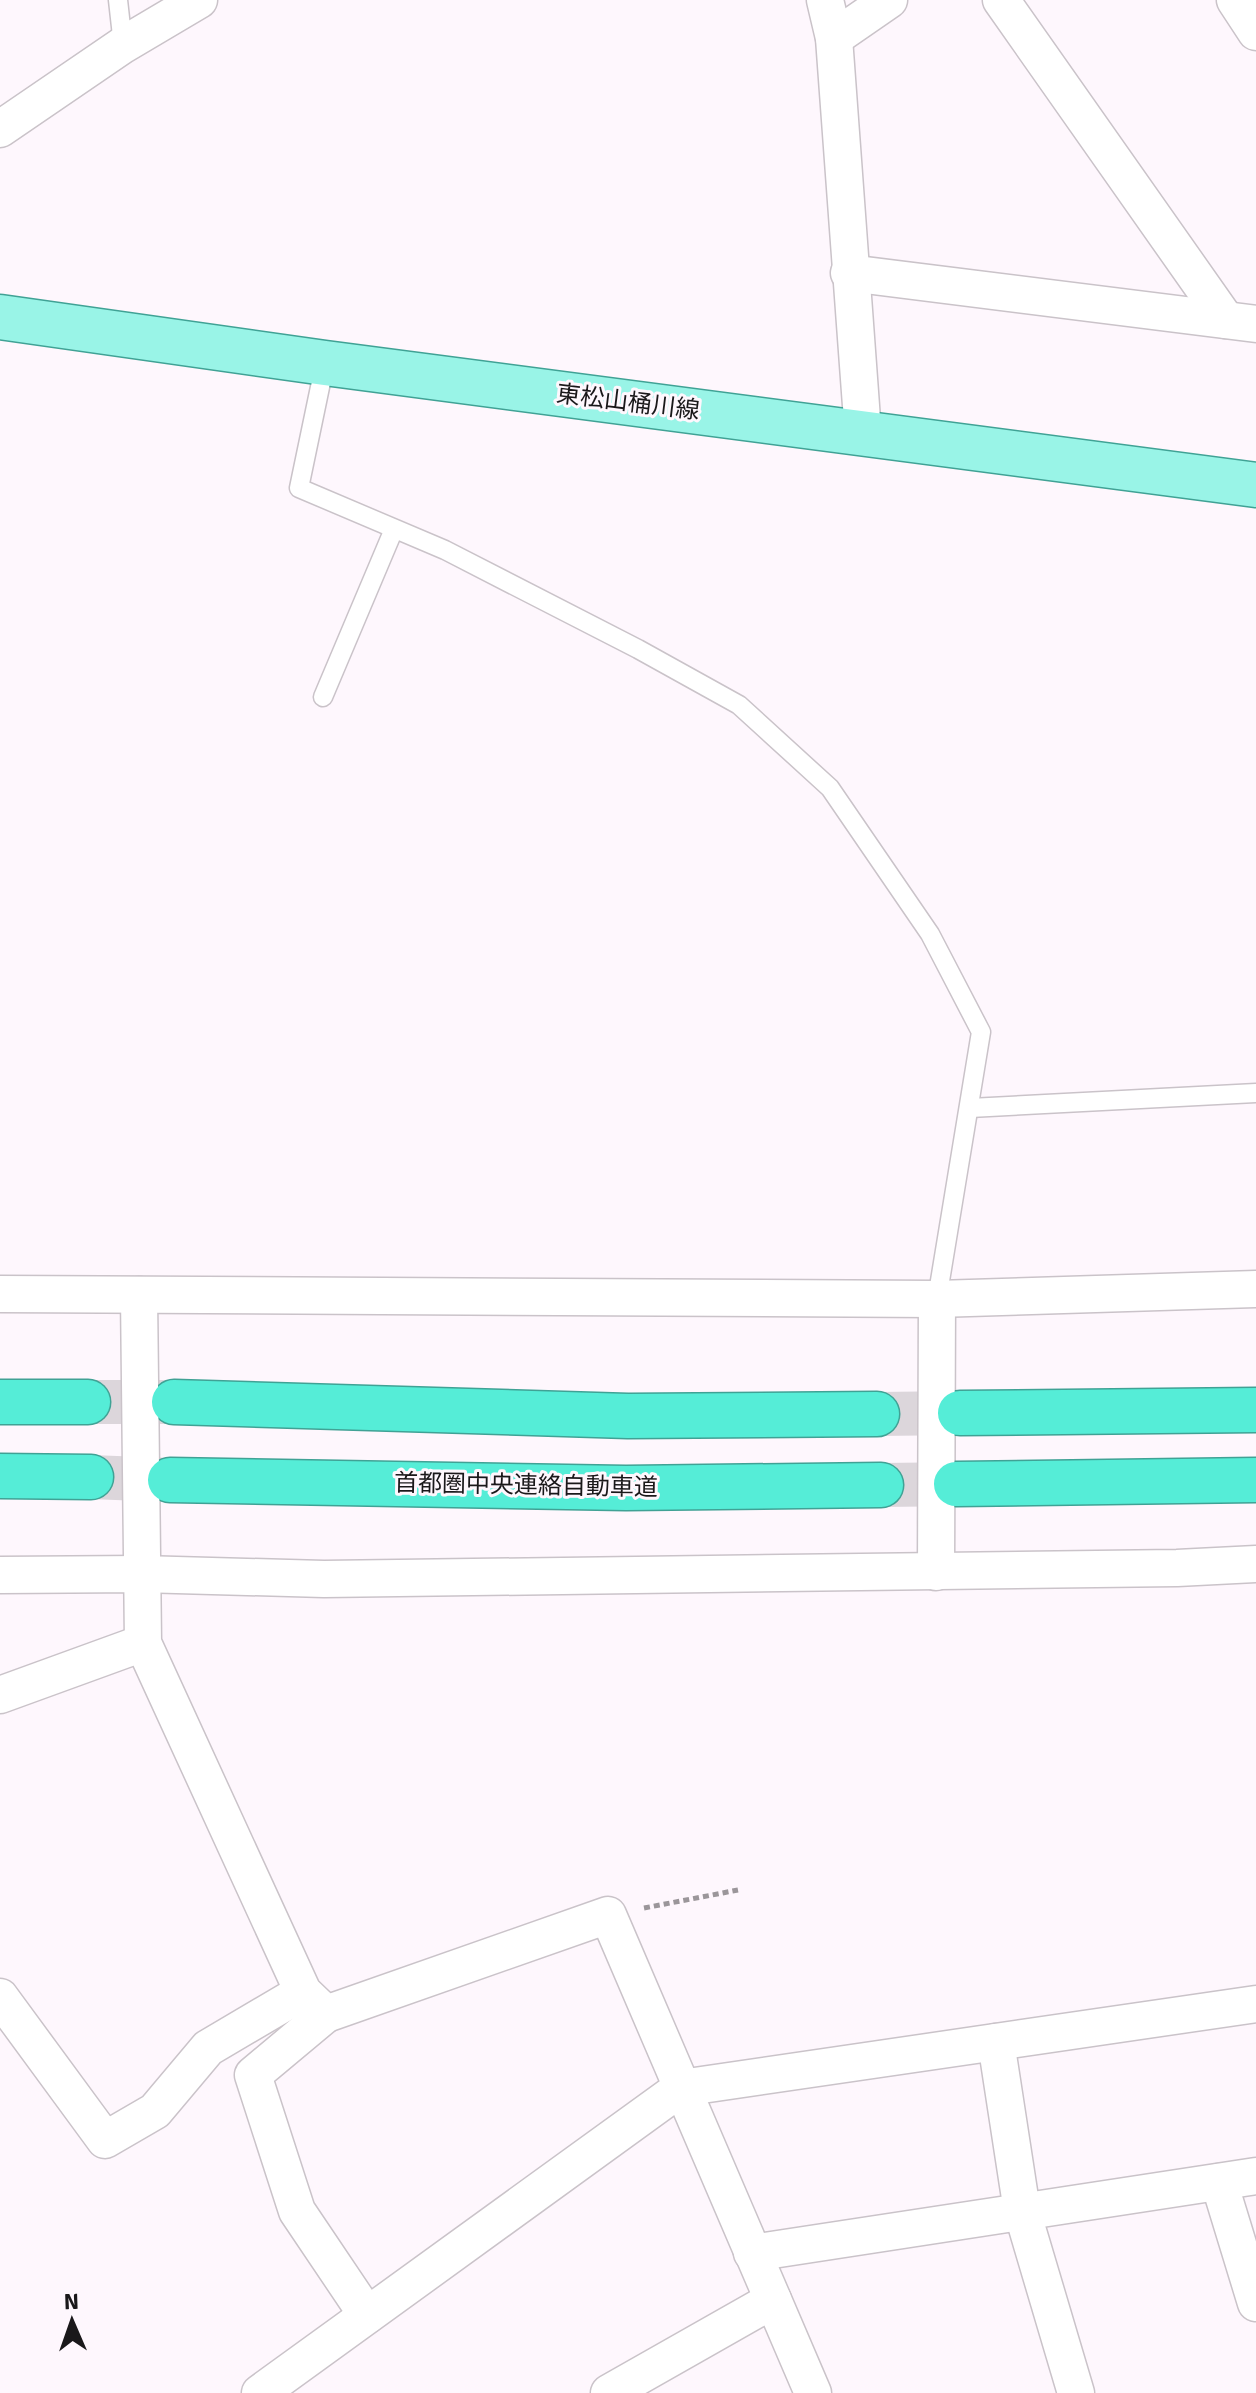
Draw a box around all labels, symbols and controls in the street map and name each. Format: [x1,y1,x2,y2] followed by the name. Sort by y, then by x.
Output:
[555,378,701,426] street label: 東松山桶川線
[394,1468,658,1502] street label: 首都圏中央連絡自動車道
[32,2281,112,2361] north arrow
[63,2288,79,2315] text: N

